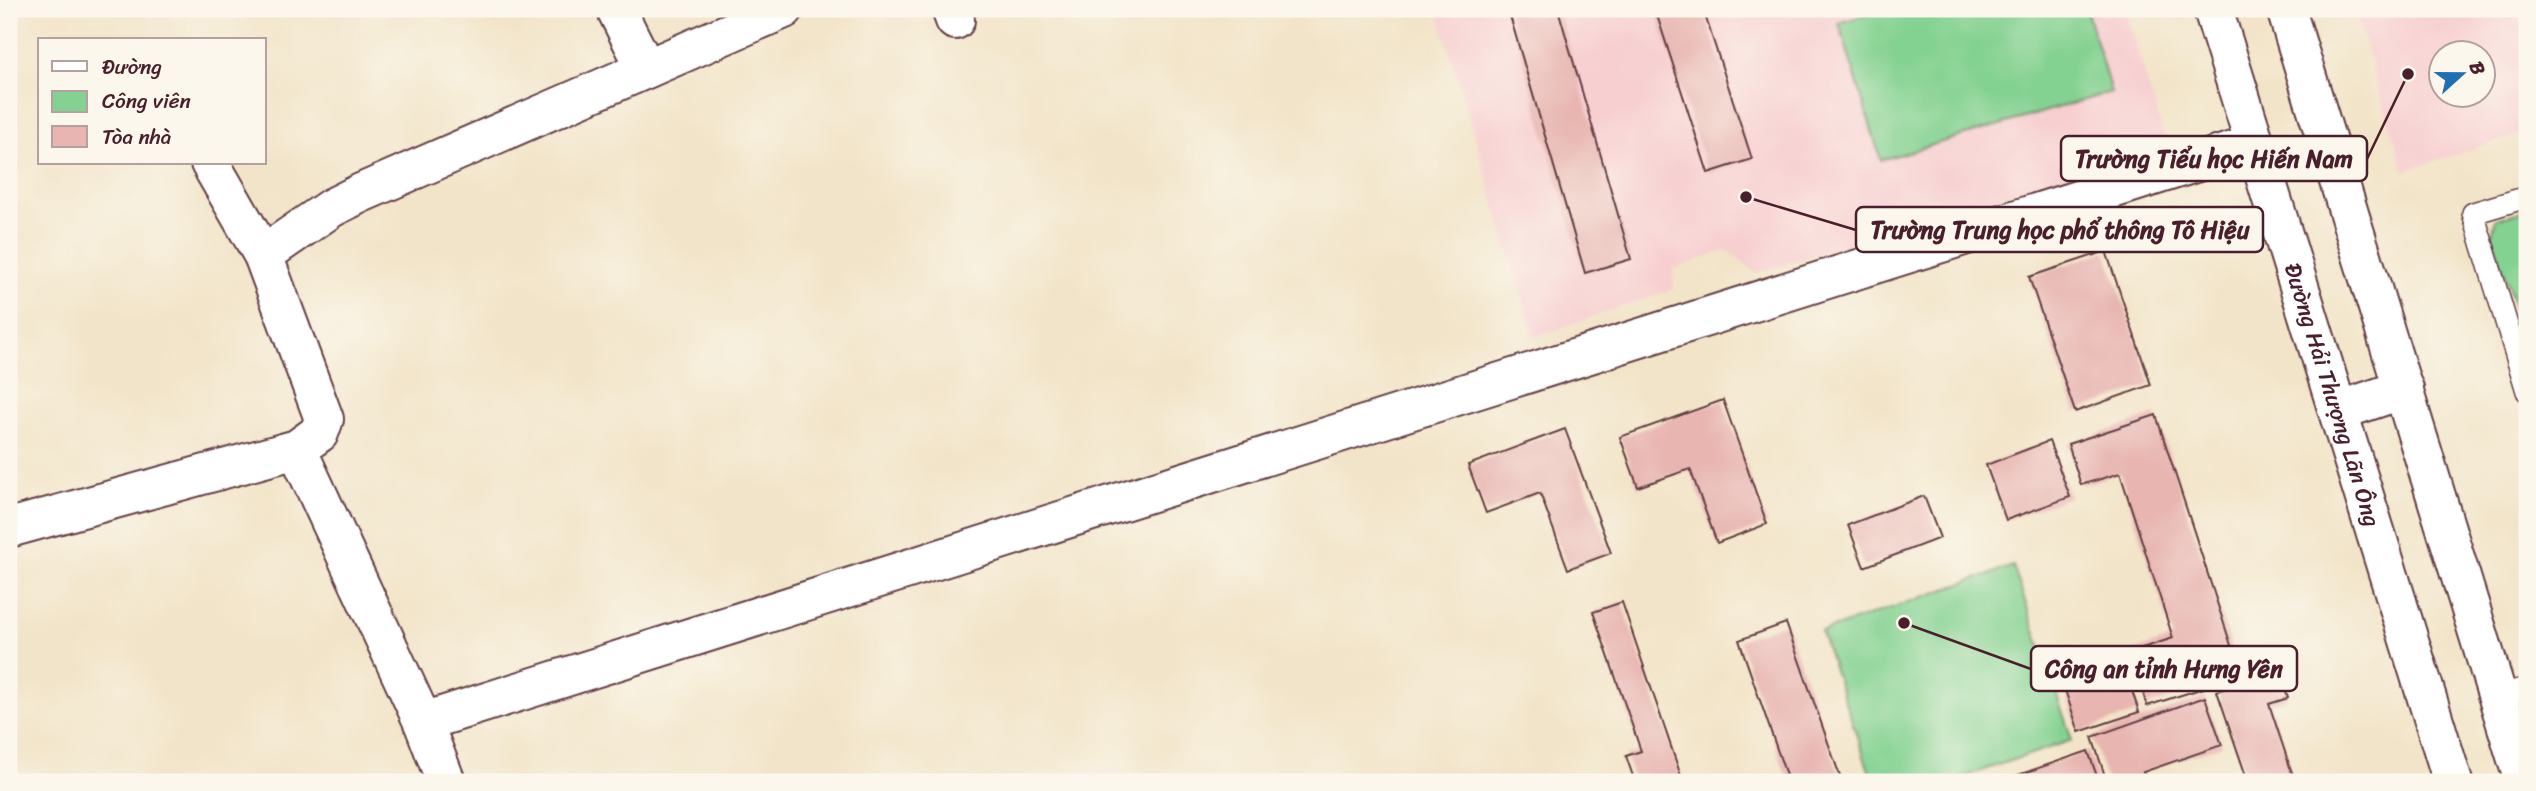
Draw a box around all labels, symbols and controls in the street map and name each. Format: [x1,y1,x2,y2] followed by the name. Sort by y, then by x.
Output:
[38,38,266,164] legend
[2428,38,2498,108] north arrow
[102,48,162,86] text: Đường
[2460,57,2495,80] text: B
[102,82,191,120] text: Công viên
[102,118,172,156] text: Tòa nhà
[2061,136,2367,181] callout: Trường Tiểu học Hiến Nam
[2075,138,2353,180] text: Trường Tiểu học Hiến Nam
[1856,207,2263,252] callout: Trường Trung học phổ thông Tô Hiệu
[1870,209,2251,251] text: Trường Trung học phổ thông Tô Hiệu
[2272,258,2393,532] street label: Đường Hải Thượng Lãn Ông
[2031,646,2297,691] callout: Công an tỉnh Hưng Yên
[2044,648,2283,690] text: Công an tỉnh Hưng Yên

